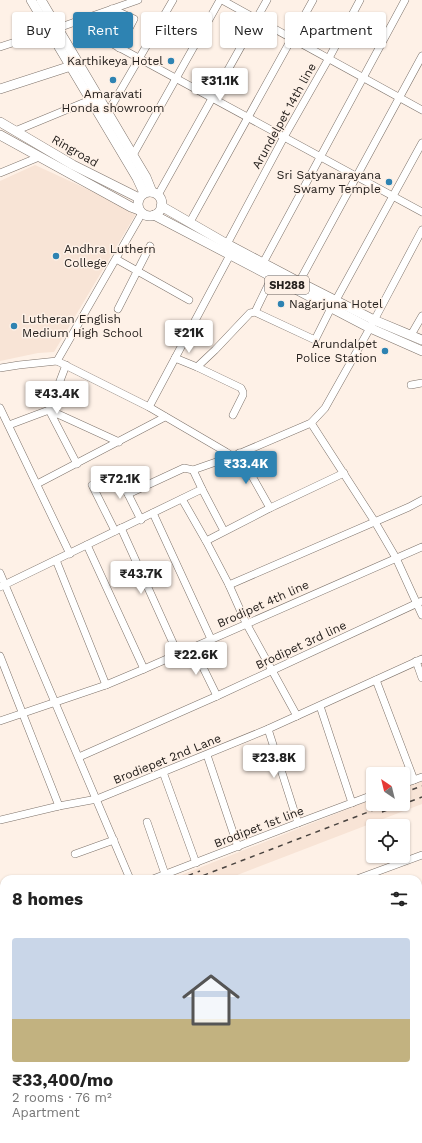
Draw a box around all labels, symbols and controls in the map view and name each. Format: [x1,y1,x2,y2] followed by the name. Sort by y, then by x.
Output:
[12,12,65,48] chip: Buy
[73,12,133,48] chip: Rent
[141,12,212,48] chip: Filters
[220,12,277,48] chip: New
[285,12,386,48] chip: Apartment
[67,54,163,68] place label: Karthikeya Hotel
[166,56,176,66] marker: Karthikeya Hotel
[249,61,319,171] street label: Arundelpet 14th line
[187,68,253,102] pin: ₹31.1K
[201,73,239,88] text: ₹31.1K
[108,75,118,85] marker: Amaravati Honda showroom
[62,87,164,115] place label: Amaravati Honda showroom
[49,132,101,170] street label: Ringroad
[277,168,381,196] place label: Sri Satyanarayana Swamy Temple
[384,177,394,187] marker: Sri Satyanarayana Swamy Temple
[64,242,156,270] place label: Andhra Luthern College
[51,251,61,261] marker: Andhra Luthern College
[265,276,309,294] road number: SH288
[289,297,383,311] place label: Nagarjuna Hotel
[276,299,286,309] marker: Nagarjuna Hotel
[22,312,143,340] place label: Lutheran English Medium High School
[165,320,213,354] pin: ₹21K
[9,321,19,331] marker: Lutheran English Medium High School
[174,325,204,340] text: ₹21K
[296,337,377,365] place label: Arundalpet Police Station
[380,346,390,356] marker: Arundalpet Police Station
[24,381,90,415] pin: ₹43.4K
[34,386,80,401] text: ₹43.4K
[213,451,279,485] pin: ₹33.4K
[224,456,268,471] text: ₹33.4K
[87,466,153,500] pin: ₹72.1K
[100,471,140,486] text: ₹72.1K
[108,561,174,595] pin: ₹43.7K
[119,566,163,581] text: ₹43.7K
[215,577,311,631] street label: Brodipet 4th line
[253,618,349,672] street label: Brodipet 3rd line
[163,642,229,676] pin: ₹22.6K
[174,647,218,662] text: ₹22.6K
[111,731,223,787] street label: Brodiepet 2nd Lane
[241,745,307,779] pin: ₹23.8K
[252,750,296,765] text: ₹23.8K
[366,767,410,811] north arrow
[366,767,410,863] map controls
[212,803,306,851] street label: Brodipet 1st line
[366,819,410,863] button: locate
[388,888,410,910] icon: filters
[12,889,83,909] text: 8 homes
[175,964,247,1036] icon: home
[12,1070,113,1090] text: ₹33,400/mo
[12,1090,112,1105] text: 2 rooms · 76 m²
[12,1105,80,1120] text: Apartment

